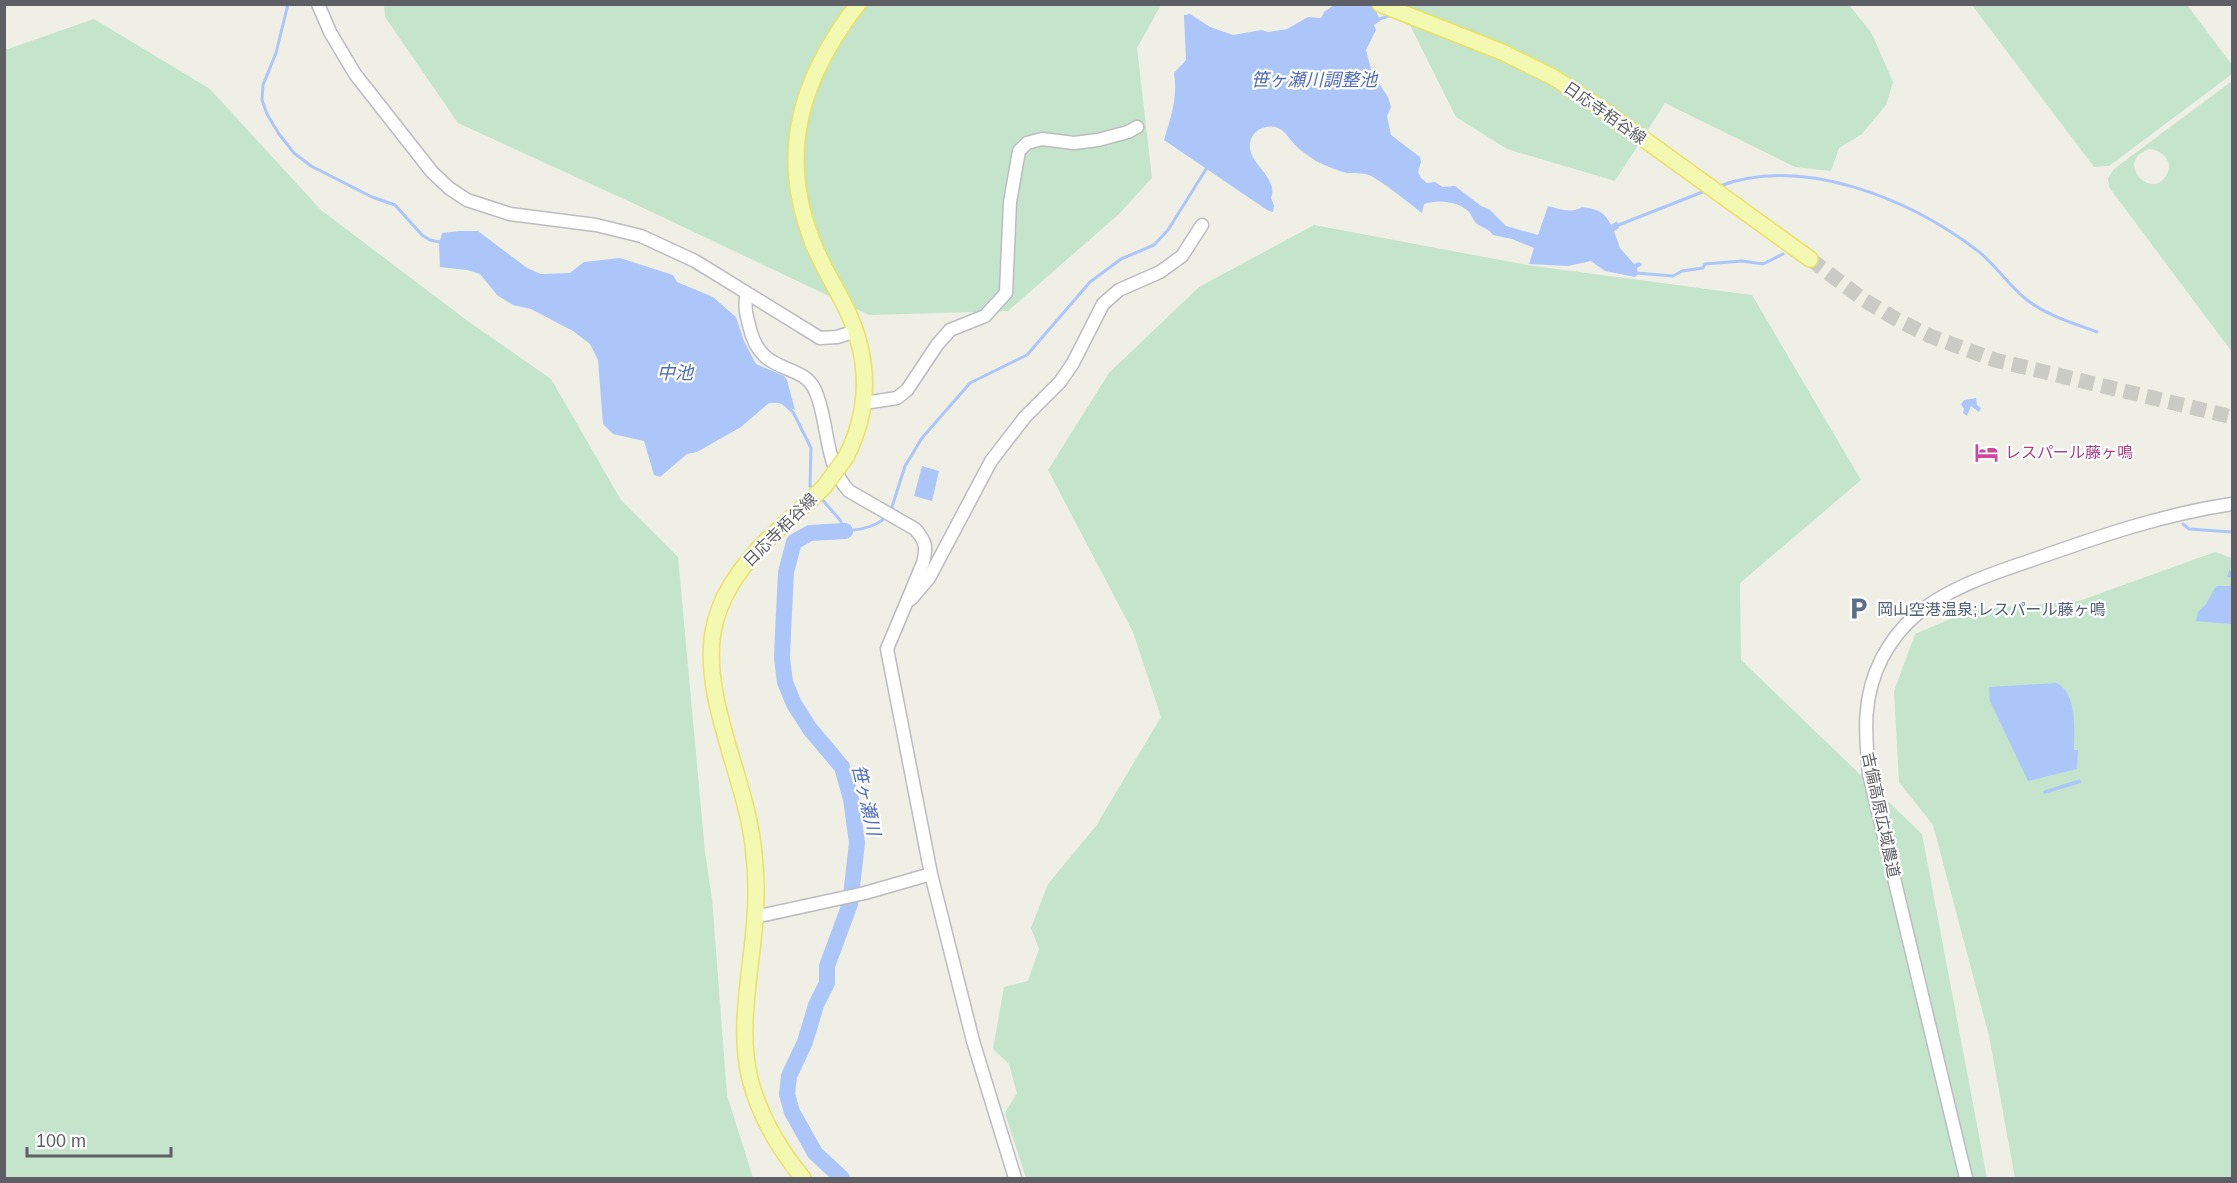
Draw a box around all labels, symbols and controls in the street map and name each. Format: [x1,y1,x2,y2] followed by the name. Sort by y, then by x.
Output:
[1251,70,1379,90] water label: 笹ヶ瀬川調整池
[1561,79,1649,147] street label: 日応寺栢谷線
[657,363,695,383] water label: 中池
[1974,439,2000,465] hotel icon: レスパール藤ヶ鳴
[2005,444,2133,461] place label: レスパール藤ヶ鳴
[740,490,820,570] street label: 日応寺栢谷線
[1846,596,1872,622] parking icon: 岡山空港温泉;レスパール藤ヶ鳴
[1877,601,2105,618] place label: 岡山空港温泉;レスパール藤ヶ鳴
[1859,751,1903,879] street label: 吉備高原広域農道
[848,763,884,839] water label: 笹ヶ瀬川
[27,1120,171,1158] scale bar
[36,1131,86,1151] text: 100 m

